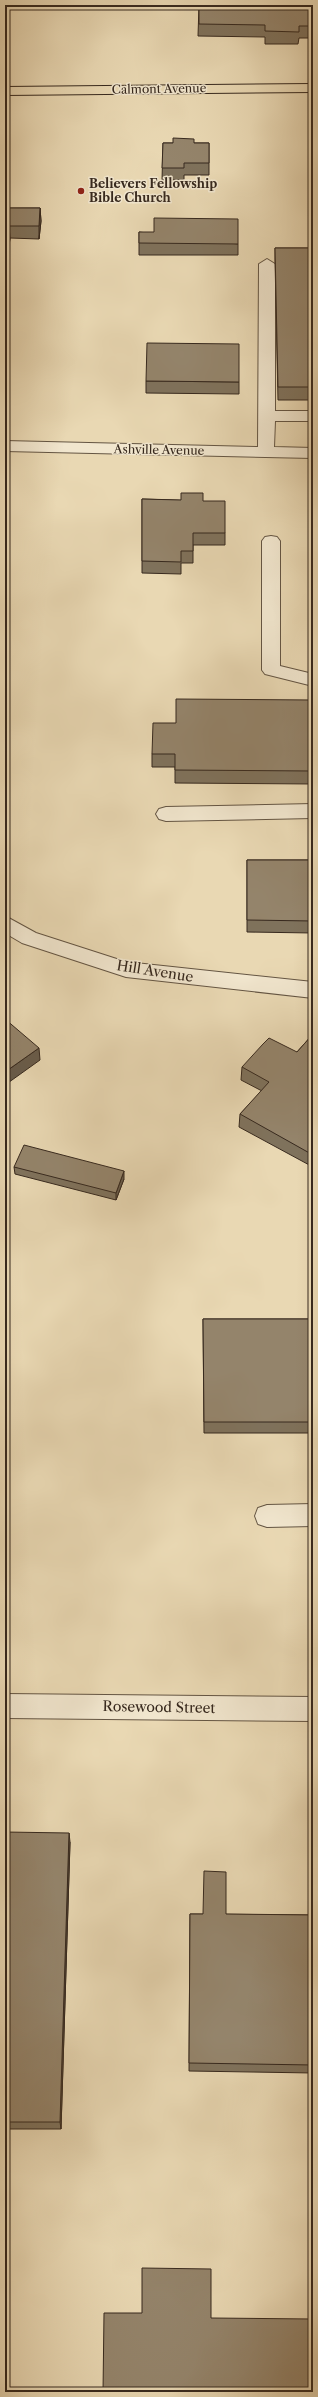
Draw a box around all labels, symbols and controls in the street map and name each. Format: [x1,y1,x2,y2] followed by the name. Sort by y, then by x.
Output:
[111,80,207,97] street label: Calmont Avenue
[89,176,217,205] place label: Believers Fellowship Bible Church
[76,186,86,196] marker: Believers Fellowship Bible Church
[113,441,205,458] street label: Ashville Avenue
[115,956,195,986] street label: Hill Avenue
[102,1697,216,1717] street label: Rosewood Street

